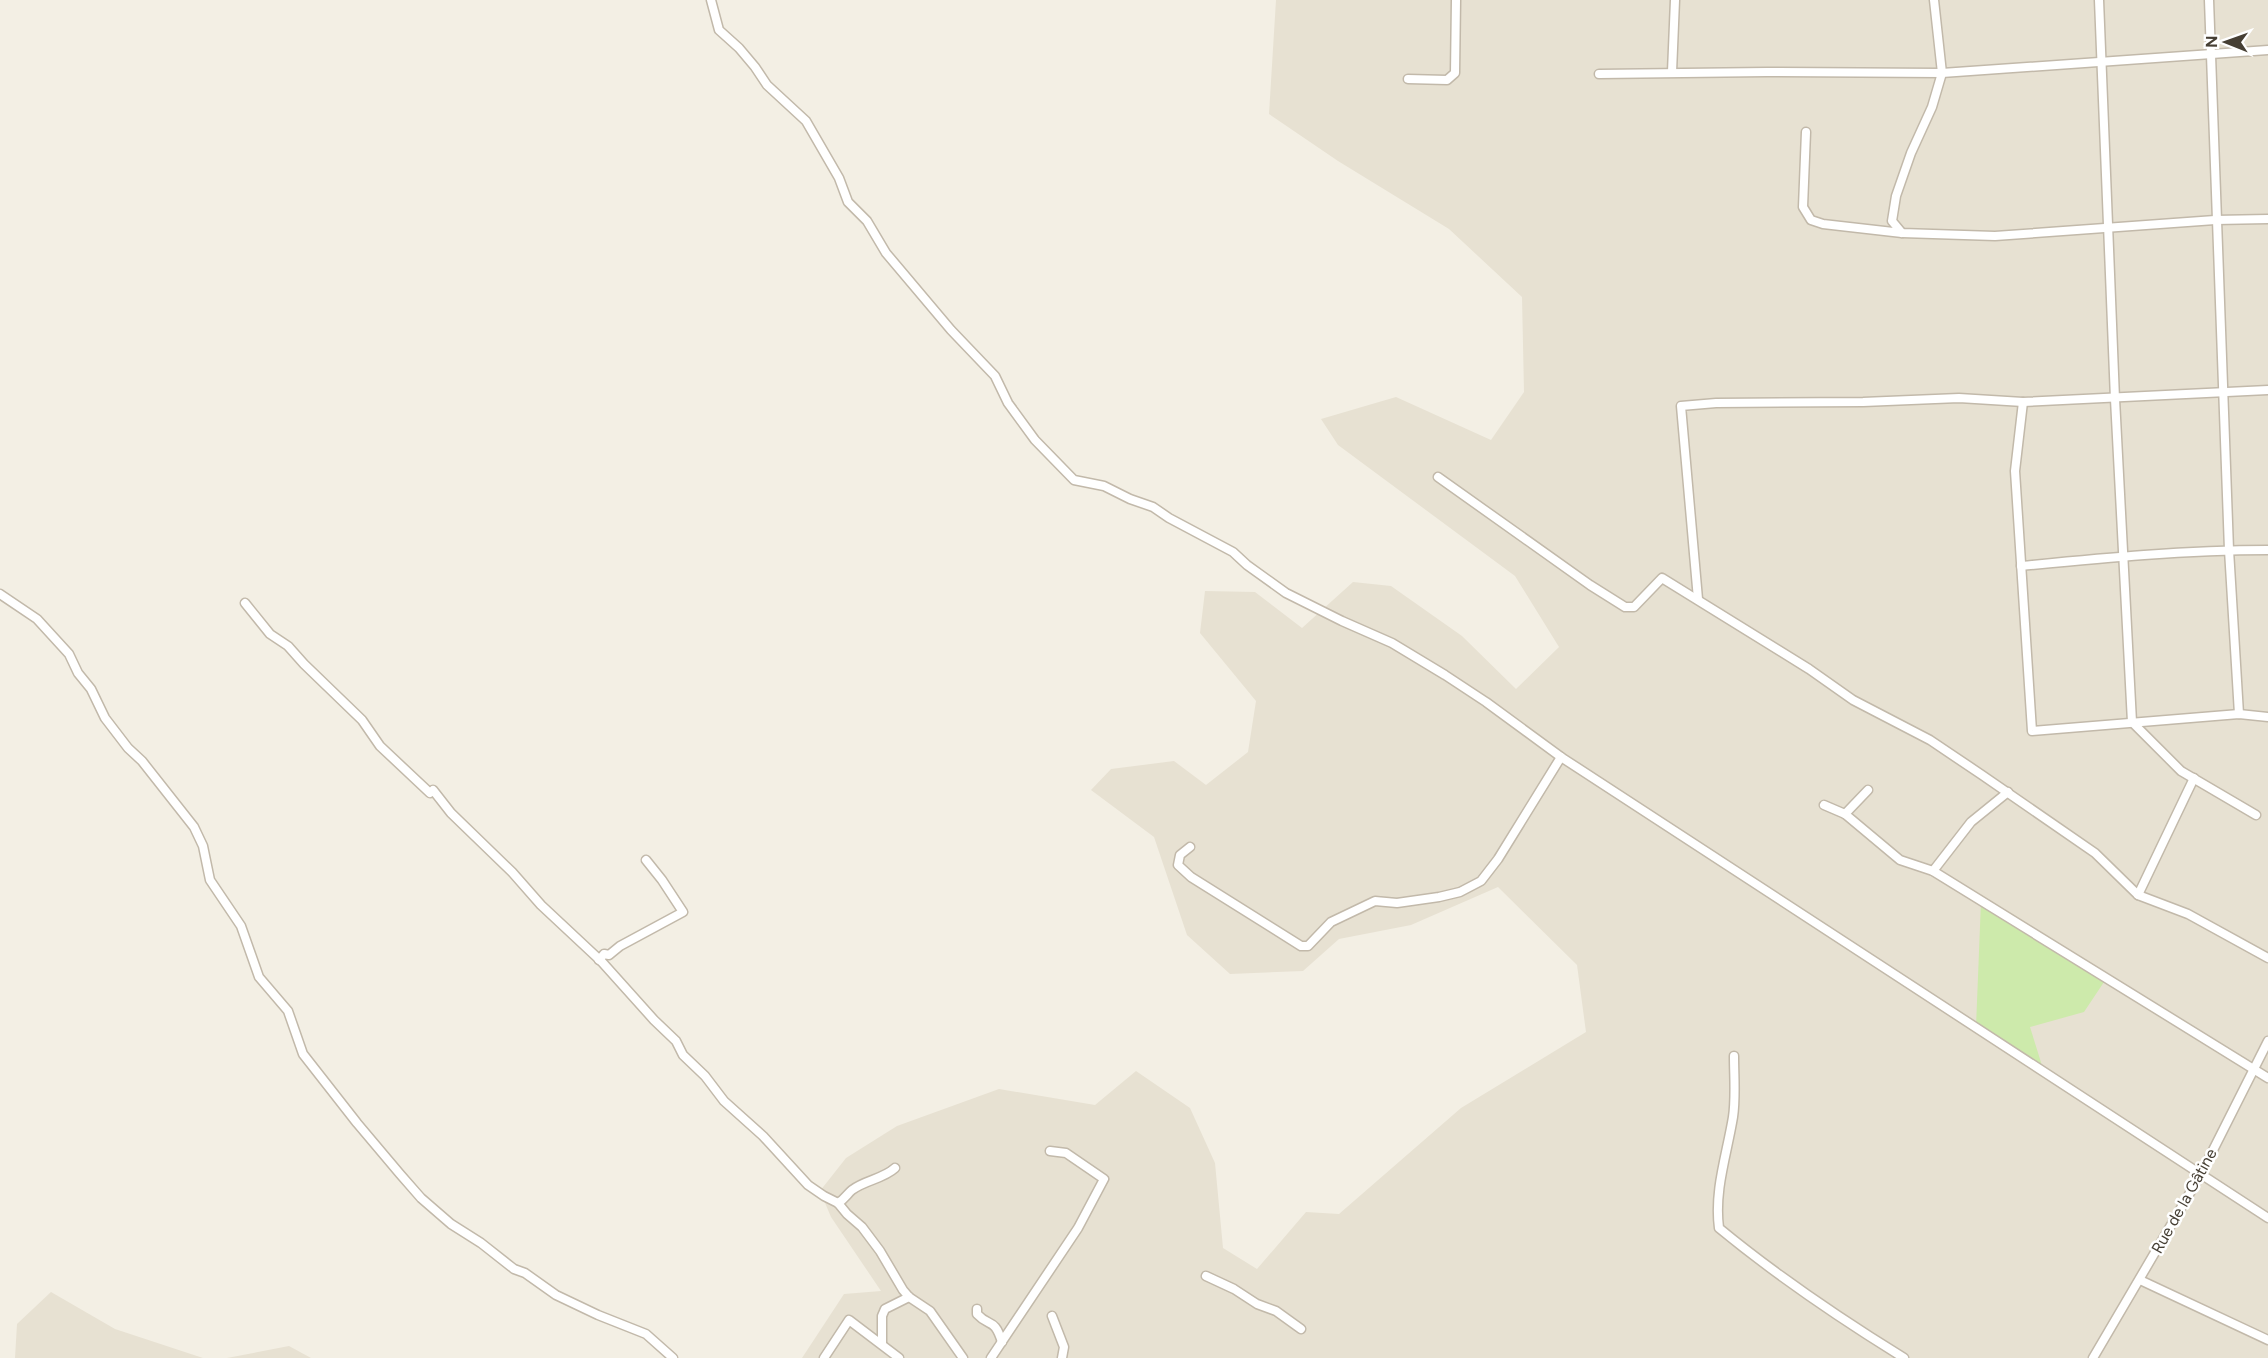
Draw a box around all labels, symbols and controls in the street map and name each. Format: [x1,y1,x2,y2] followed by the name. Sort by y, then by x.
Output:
[2196,12,2256,72] north arrow
[2202,35,2221,48] text: N
[2147,1145,2221,1257] street label: Rue de la Gâtine

